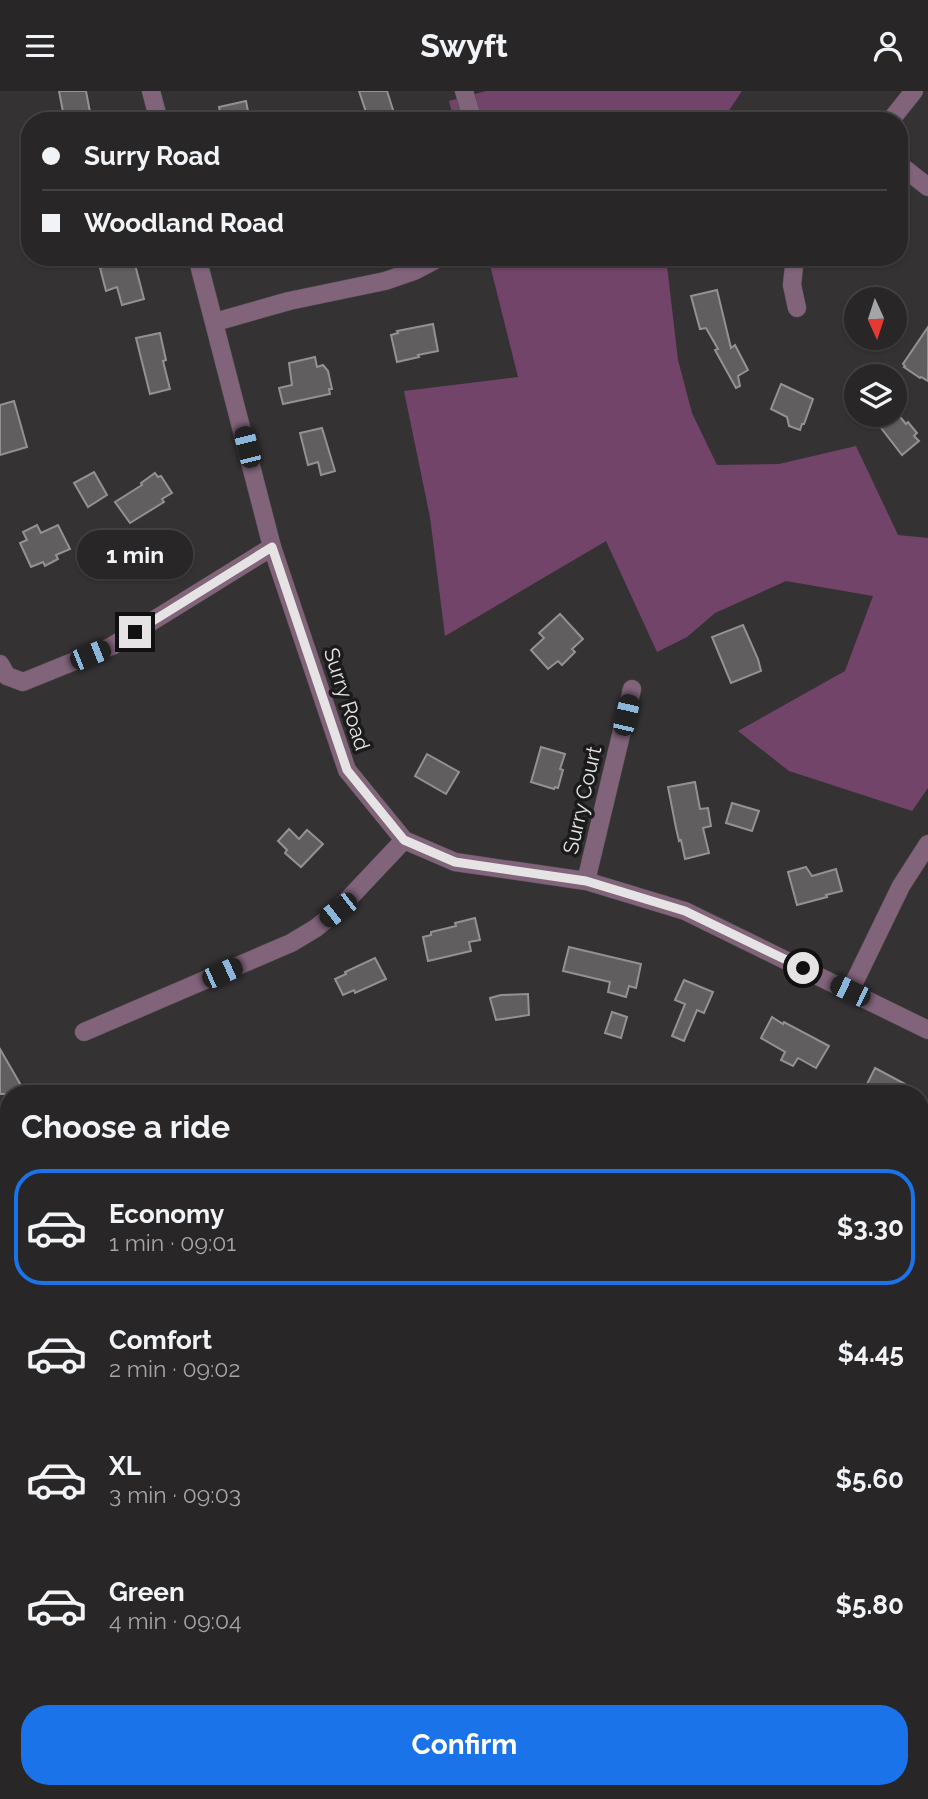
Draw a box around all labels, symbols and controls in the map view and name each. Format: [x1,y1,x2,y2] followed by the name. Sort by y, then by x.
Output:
[21,27,59,65] icon: menu
[420,27,508,64] text: Swyft
[869,27,907,65] icon: person
[84,141,220,171] text: Surry Road
[84,208,284,238] text: Woodland Road
[844,287,906,350] north arrow
[844,287,907,427] map controls
[844,364,907,427] button: layers
[232,424,263,470] car
[77,531,193,580] callout: 1 min
[106,541,164,568] text: 1 min
[119,616,151,648] route end
[67,637,114,673] car
[319,644,375,754] street label: Surry Road
[612,692,641,738] car
[557,744,607,856] street label: Surry Court
[315,889,362,931] car
[787,952,819,984] route start
[199,955,246,991] car
[827,972,874,1010] car
[21,1108,230,1145] text: Choose a ride
[25,1196,88,1259] icon: car
[109,1199,224,1229] text: Economy
[837,1212,904,1242] text: $3.30
[109,1229,236,1256] text: 1 min · 09:01
[25,1322,88,1385] icon: car
[109,1325,212,1355] text: Comfort
[838,1338,904,1368] text: $4.45
[109,1355,240,1382] text: 2 min · 09:02
[25,1448,88,1511] icon: car
[109,1451,141,1481] text: XL
[836,1464,904,1494] text: $5.60
[109,1481,241,1508] text: 3 min · 09:03
[25,1574,88,1637] icon: car
[109,1577,185,1607] text: Green
[836,1590,904,1620] text: $5.80
[109,1607,242,1634] text: 4 min · 09:04
[21,1705,908,1785] button: Confirm

